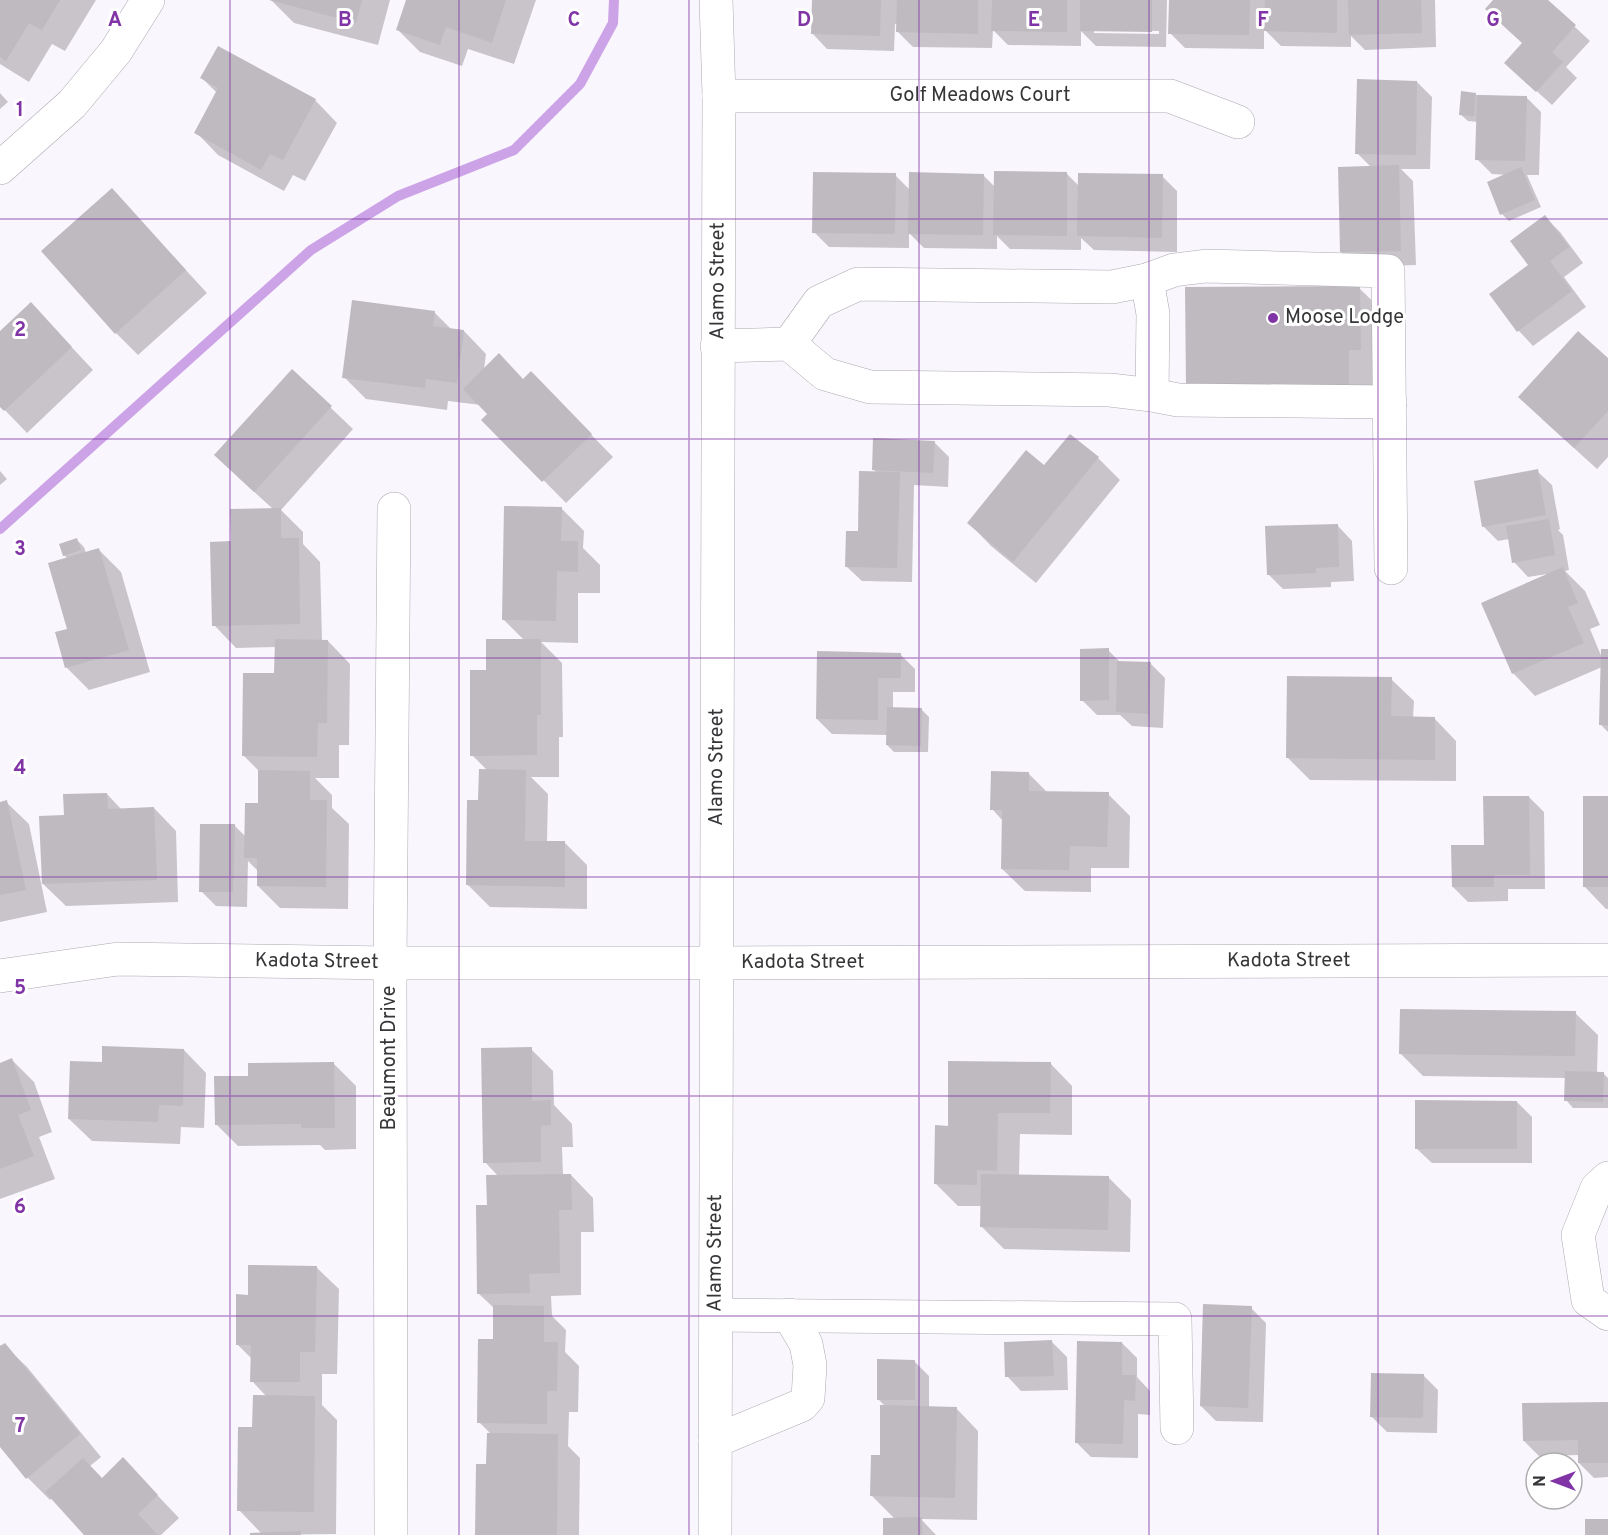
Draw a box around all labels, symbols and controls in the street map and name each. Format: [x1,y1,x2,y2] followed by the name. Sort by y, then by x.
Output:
[108,8,122,34] text: A
[338,8,352,34] text: B
[568,8,580,34] text: C
[797,8,811,34] text: D
[1028,8,1040,34] text: E
[1257,8,1269,34] text: F
[1486,8,1500,34] text: G
[890,83,1070,109] street label: Golf Meadows Court
[16,98,24,124] text: 1
[705,222,732,340] street label: Alamo Street
[1285,305,1404,331] place label: Moose Lodge
[1266,311,1280,325] marker: Moose Lodge
[14,318,26,344] text: 2
[14,537,26,563] text: 3
[704,708,730,826] street label: Alamo Street
[14,756,26,782] text: 4
[255,948,379,976] street label: Kadota Street
[1227,948,1351,974] street label: Kadota Street
[741,950,865,976] street label: Kadota Street
[14,976,26,1002] text: 5
[377,986,403,1130] street label: Beaumont Drive
[703,1194,729,1312] street label: Alamo Street
[14,1195,26,1221] text: 6
[15,1414,25,1440] text: 7
[1524,1451,1584,1511] north arrow
[1531,1475,1551,1487] text: N

